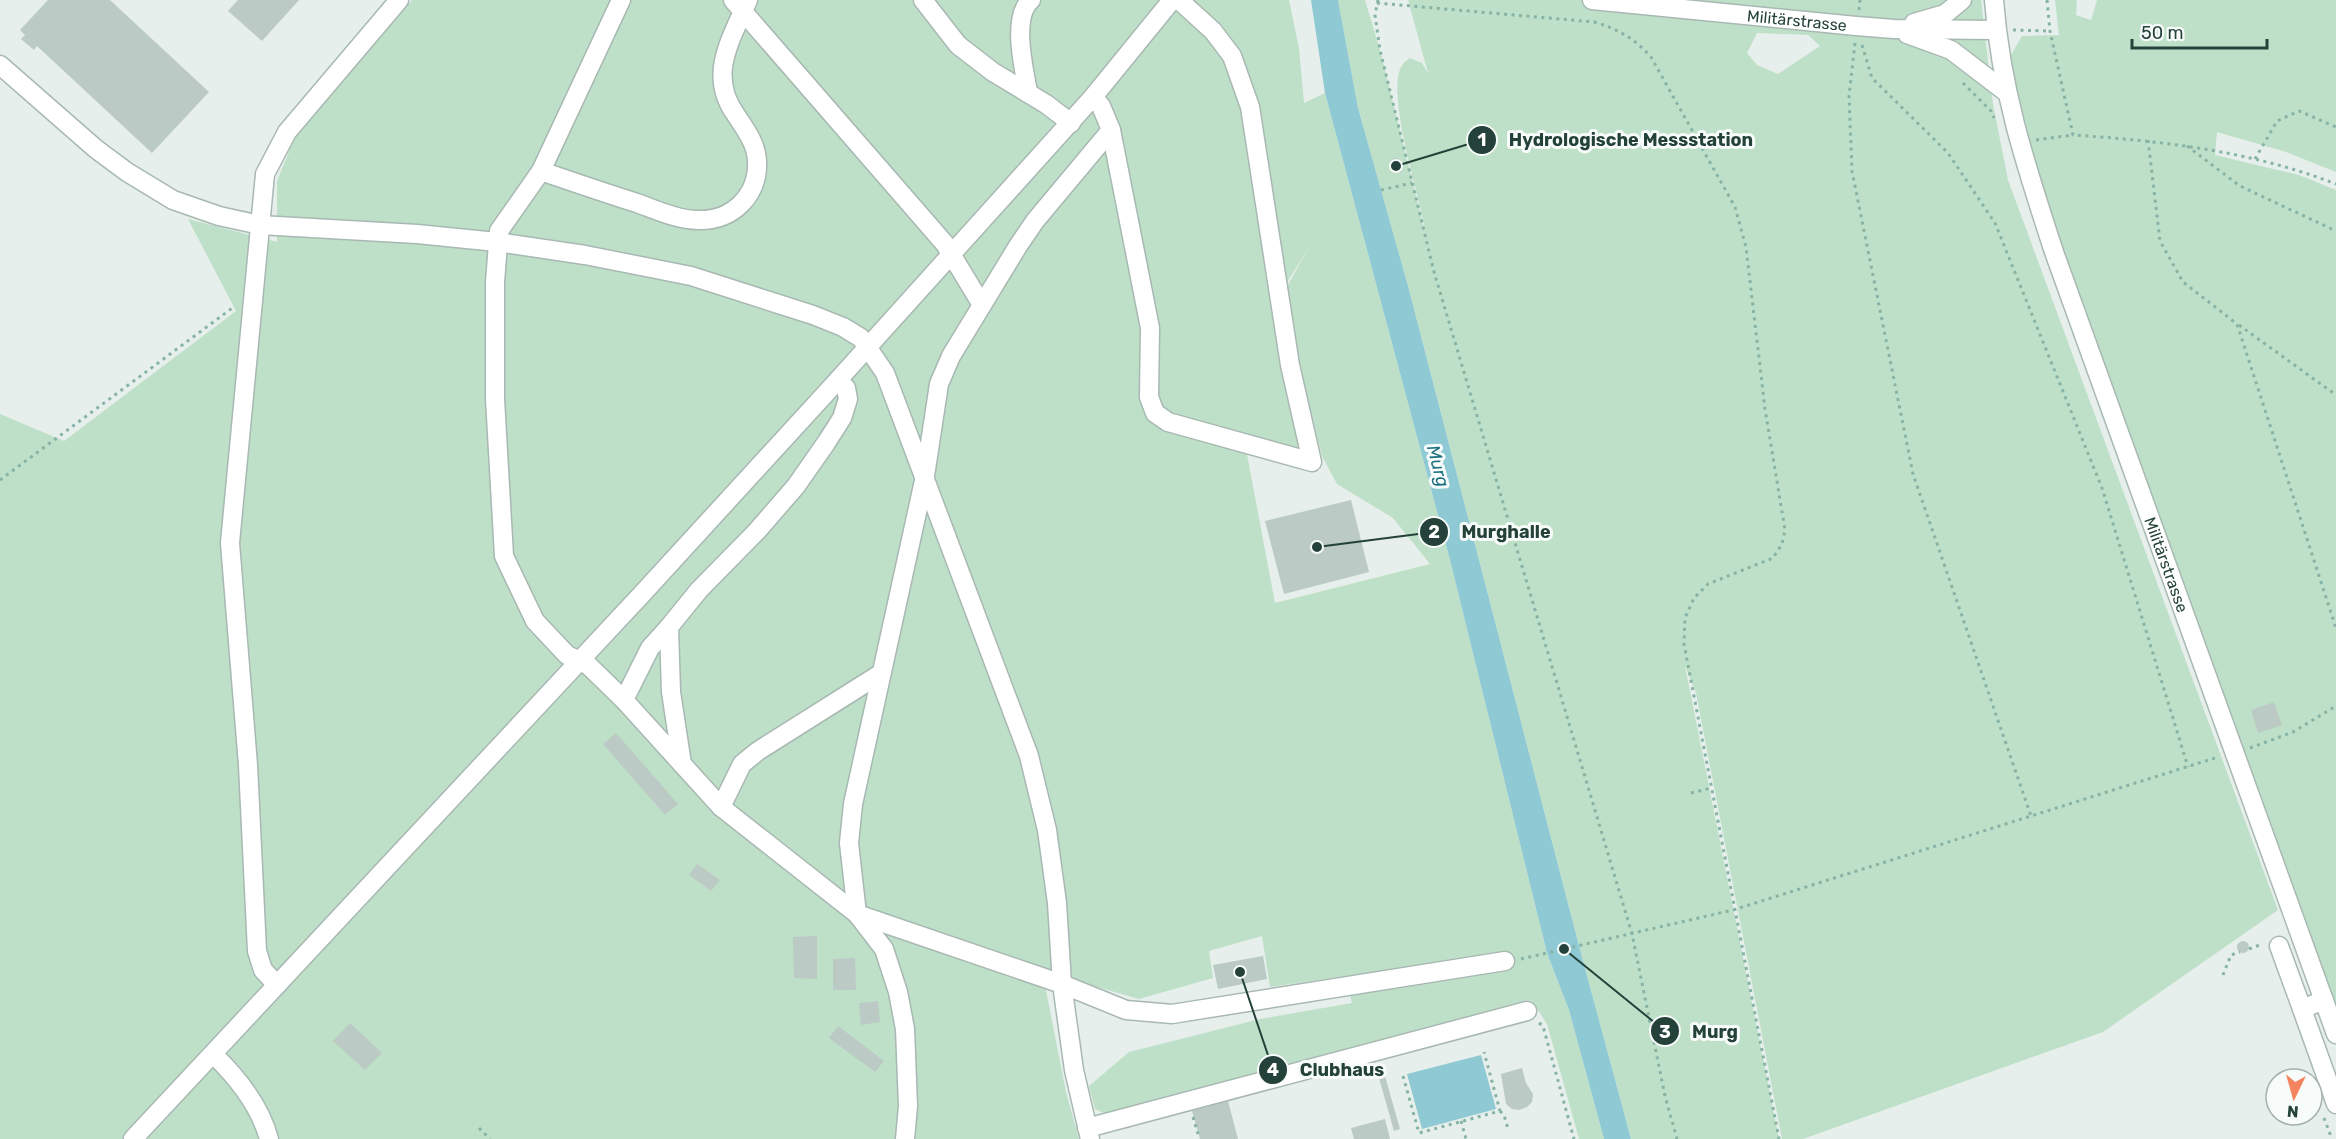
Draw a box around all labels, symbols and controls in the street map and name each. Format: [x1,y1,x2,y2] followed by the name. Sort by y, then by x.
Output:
[1746,6,1848,35] street label: Militärstrasse
[2132,12,2267,50] scale bar
[2141,22,2184,44] text: 50 m
[1467,122,1765,158] callout: Hydrologische Messstation
[1478,129,1486,151] text: 1
[1509,129,1753,151] text: Hydrologische Messstation
[1422,443,1454,490] water label: Murg
[1419,514,1562,550] callout: Murghalle
[2141,514,2193,615] street label: Militärstrasse
[1428,521,1440,543] text: 2
[1461,521,1551,543] text: Murghalle
[1650,1013,1750,1049] callout: Murg
[1659,1021,1671,1043] text: 3
[1692,1021,1738,1043] text: Murg
[1258,1052,1396,1088] callout: Clubhaus
[1267,1059,1279,1081] text: 4
[1300,1059,1384,1081] text: Clubhaus
[2264,1067,2324,1127] north arrow
[2286,1101,2299,1121] text: N

